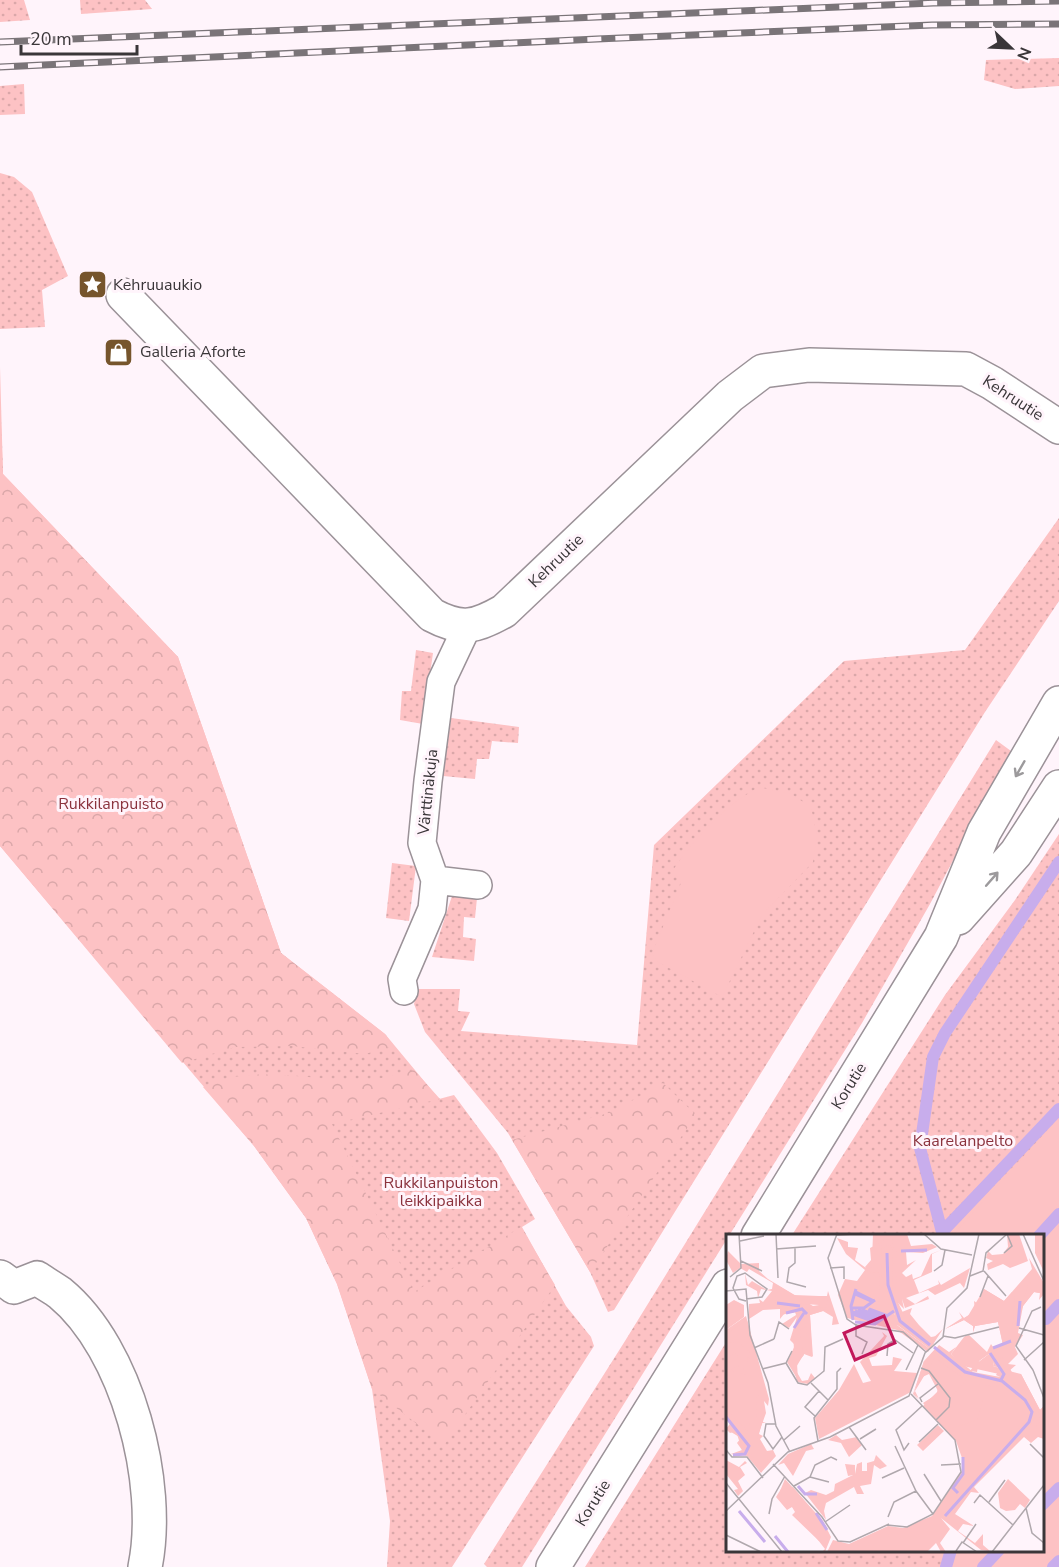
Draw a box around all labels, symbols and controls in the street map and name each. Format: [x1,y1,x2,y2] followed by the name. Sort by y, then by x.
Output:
[21,18,136,56] scale bar
[981,18,1041,78] north arrow
[30,27,72,51] text: 20 m
[1011,44,1036,63] text: N
[76,269,108,301] place icon: Kehruuaukio
[113,274,202,296] place label: Kehruuaukio
[103,336,135,368] shop icon: Galleria Aforte
[140,341,246,363] place label: Galleria Aforte
[978,370,1048,426] street label: Kehruutie
[524,529,588,593] street label: Kehruutie
[412,748,443,837] street label: Värttinäkuja
[1014,760,1026,777] one-way arrow
[58,793,164,815] park label: Rukkilanpuisto
[985,872,999,887] one-way arrow
[826,1058,872,1114] street label: Korutie
[913,1130,1013,1152] park label: Kaarelanpelto
[384,1172,498,1212] park label: Rukkilanpuiston leikkipaikka
[726,1234,1044,1552] inset map
[570,1475,616,1531] street label: Korutie

